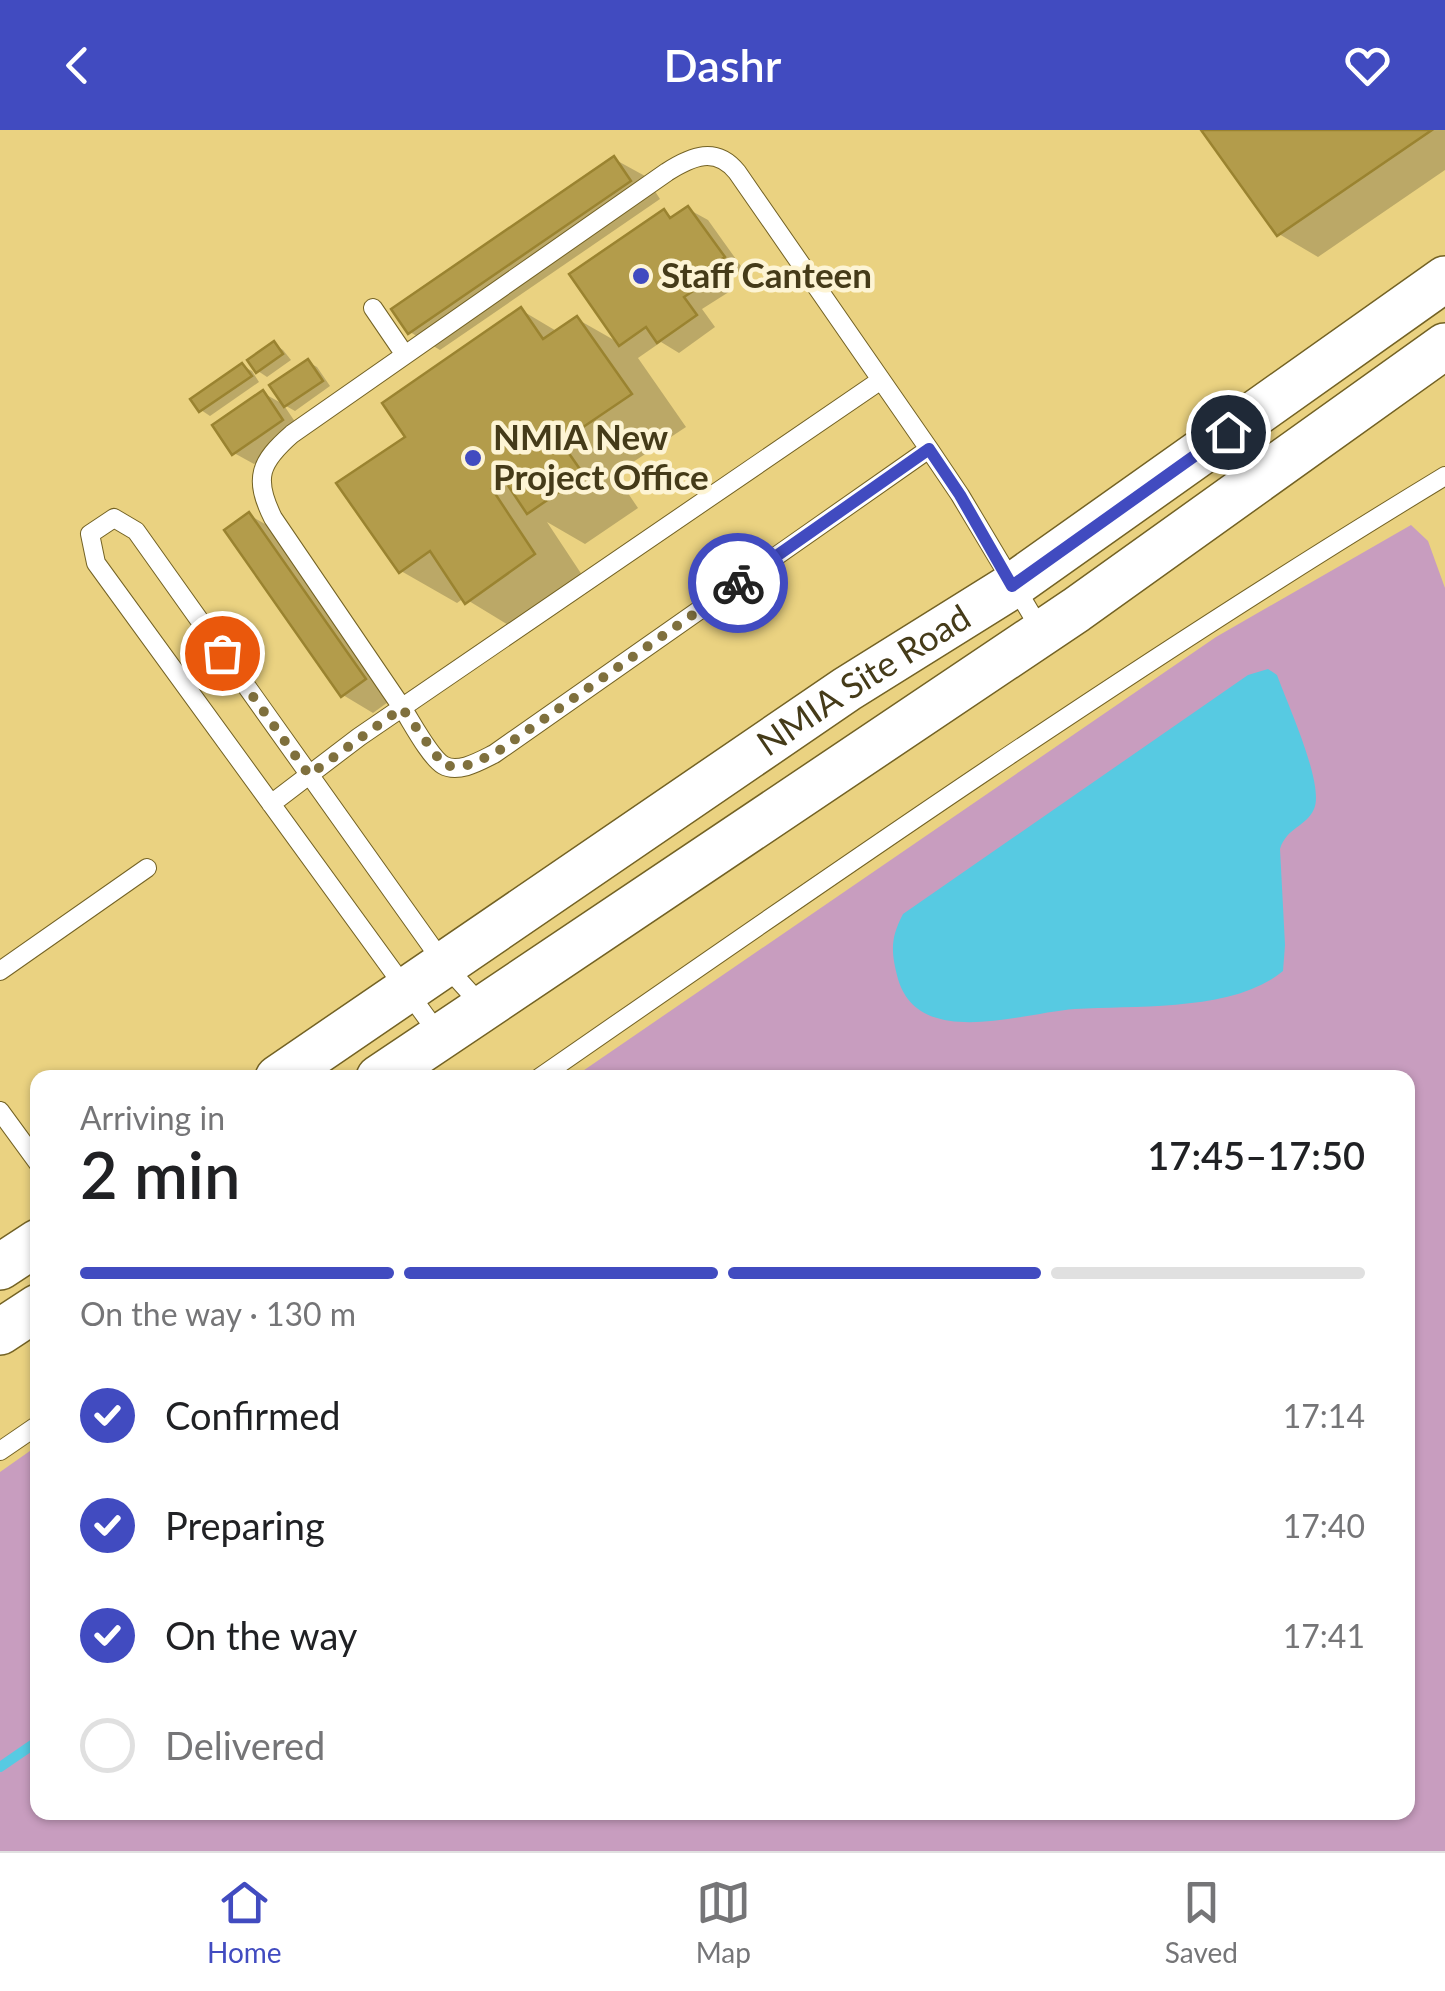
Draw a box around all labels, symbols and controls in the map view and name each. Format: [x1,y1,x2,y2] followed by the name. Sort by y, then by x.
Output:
[50,38,105,93] icon: back
[664,38,781,92] text: Dashr
[1340,38,1395,93] icon: heart
[661,253,872,295] place label: Staff Canteen
[630,265,652,287] marker: Staff Canteen
[1186,390,1271,475] pin
[1201,405,1256,460] icon: home
[493,415,709,497] place label: NMIA New Project Office
[462,447,484,469] marker: NMIA New Project Office
[688,533,788,633] courier
[711,556,766,611] icon: bike
[748,595,977,763] street label: NMIA Site Road
[180,611,265,696] pin
[195,626,250,681] icon: bag
[80,1098,225,1137] text: Arriving in
[1147,1132,1365,1178] text: 17:45–17:50
[80,1135,240,1213] text: 2 min
[80,1294,356,1333] text: On the way · 130 m
[80,1388,135,1443] icon: check
[165,1392,341,1438] text: Confirmed
[1283,1396,1365,1435] text: 17:14
[80,1498,135,1553] icon: check
[165,1502,325,1548] text: Preparing
[1283,1506,1365,1545] text: 17:40
[80,1608,135,1663] icon: check
[165,1612,357,1658] text: On the way
[1283,1616,1365,1655] text: 17:41
[165,1722,325,1768] text: Delivered
[207,1875,282,1969] tab: Home
[696,1875,751,1969] tab: Map
[1165,1875,1238,1969] tab: Saved

